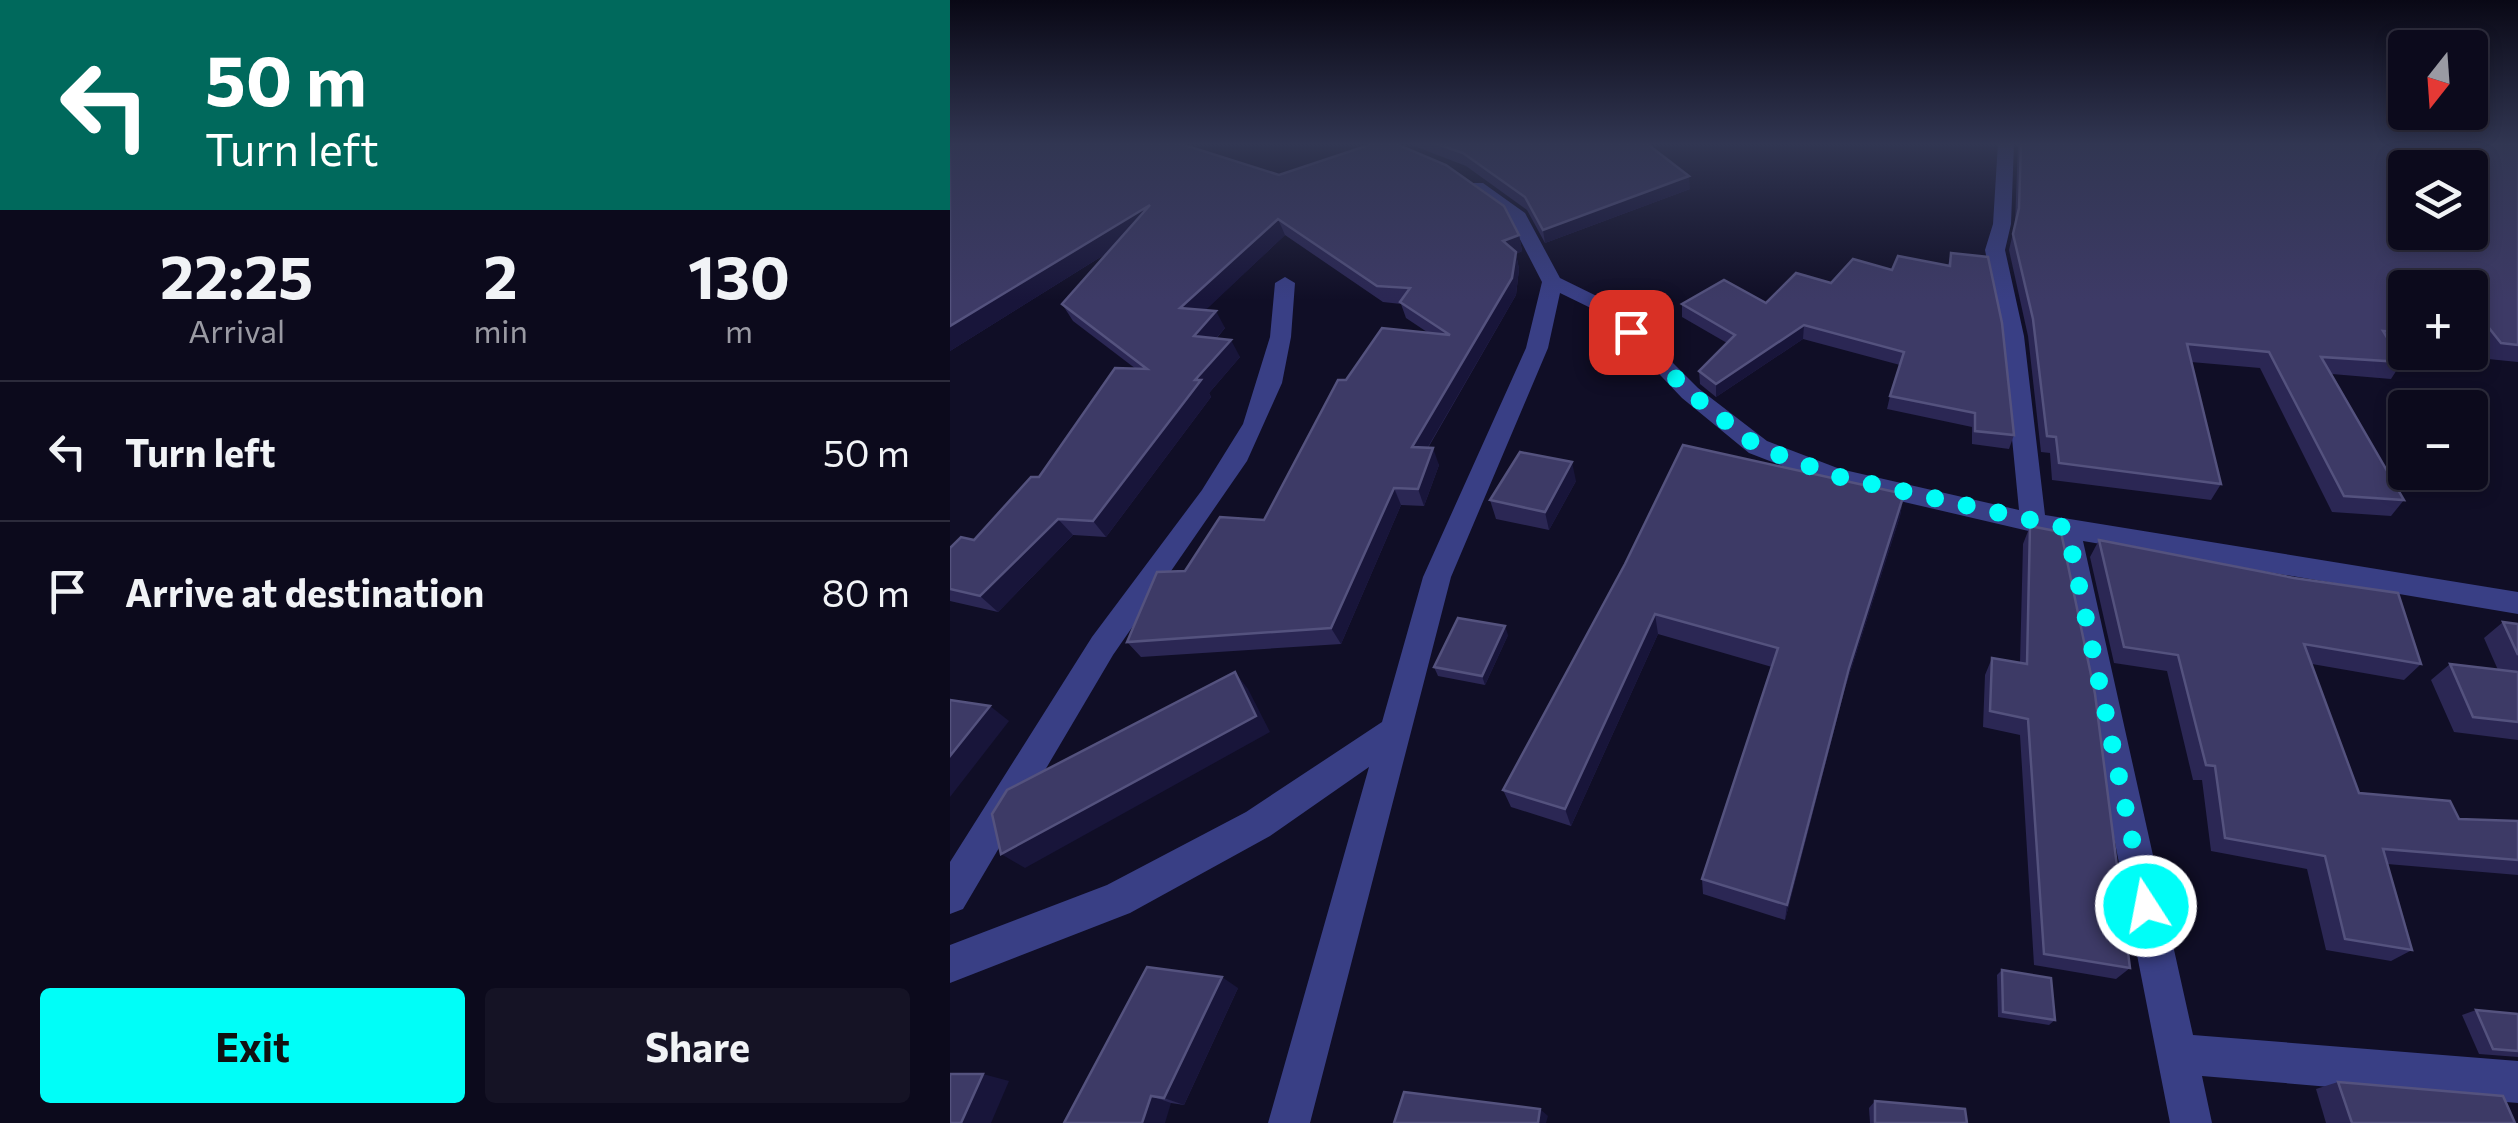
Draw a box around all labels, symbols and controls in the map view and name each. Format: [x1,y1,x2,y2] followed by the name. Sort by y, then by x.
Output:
[2388,30,2488,130] north arrow
[2388,30,2488,490] map controls
[205,35,367,120] text: 50 m
[40,40,170,170] icon: left
[205,120,379,175] text: Turn left
[2388,150,2488,250] button: layers
[160,238,313,311] text: 22:25
[484,238,518,311] text: 2
[688,238,790,311] text: 130
[2388,270,2488,370] button: +
[1589,290,1674,375] pin
[1604,305,1659,360] icon: arrive
[188,310,285,350] text: Arrival
[473,310,528,350] text: min
[725,310,753,350] text: m
[2388,390,2488,490] button: −
[40,424,95,479] icon: left
[125,428,276,475] text: Turn left
[823,428,910,475] text: 50 m
[40,564,95,619] icon: arrive
[125,568,484,615] text: Arrive at destination
[822,568,910,615] text: 80 m
[2094,854,2198,958] position arrow
[40,988,465,1103] button: Exit
[485,988,910,1103] button: Share

